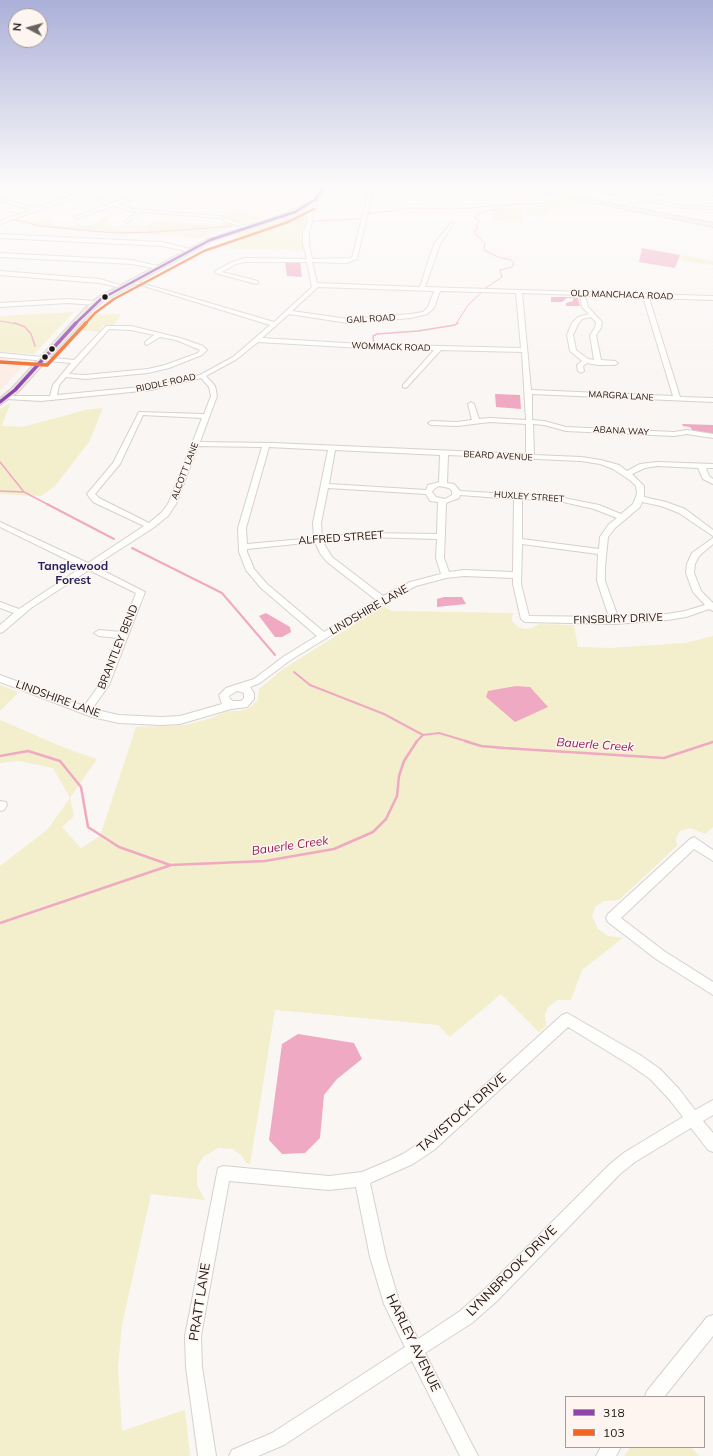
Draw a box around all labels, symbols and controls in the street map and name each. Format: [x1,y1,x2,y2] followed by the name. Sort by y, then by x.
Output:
[8,8,48,48] north arrow
[10,22,24,32] text: N
[570,288,674,302] street label: OLD MANCHACA ROAD
[100,292,110,302] unlabelled marker
[346,312,396,326] street label: GAIL ROAD
[351,340,431,354] street label: WOMMACK ROAD
[47,344,57,354] unlabelled marker
[40,352,50,362] unlabelled marker
[135,371,197,395] street label: RIDDLE ROAD
[588,389,654,403] street label: MARGRA LANE
[593,424,649,438] street label: ABANA WAY
[169,441,201,501] street label: ALCOTT LANE
[463,449,533,463] street label: BEARD AVENUE
[494,489,564,505] street label: HUXLEY STREET
[298,528,384,548] street label: ALFRED STREET
[38,559,108,587] district label: Tanglewood Forest
[327,582,411,638] street label: LINDSHIRE LANE
[95,603,141,691] street label: BRANTLEY BEND
[573,611,663,627] street label: FINSBURY DRIVE
[14,678,102,720] street label: LINDSHIRE LANE
[556,735,634,755] water label: Bauerle Creek
[251,833,329,859] water label: Bauerle Creek
[414,1070,510,1156] street label: TAVISTOCK DRIVE
[464,1223,560,1319] street label: LYNNBROOK DRIVE
[186,1262,214,1342] street label: PRATT LANE
[383,1292,443,1394] street label: HARLEY AVENUE
[565,1396,705,1448] legend
[603,1405,625,1420] text: 318
[603,1425,625,1440] text: 103

